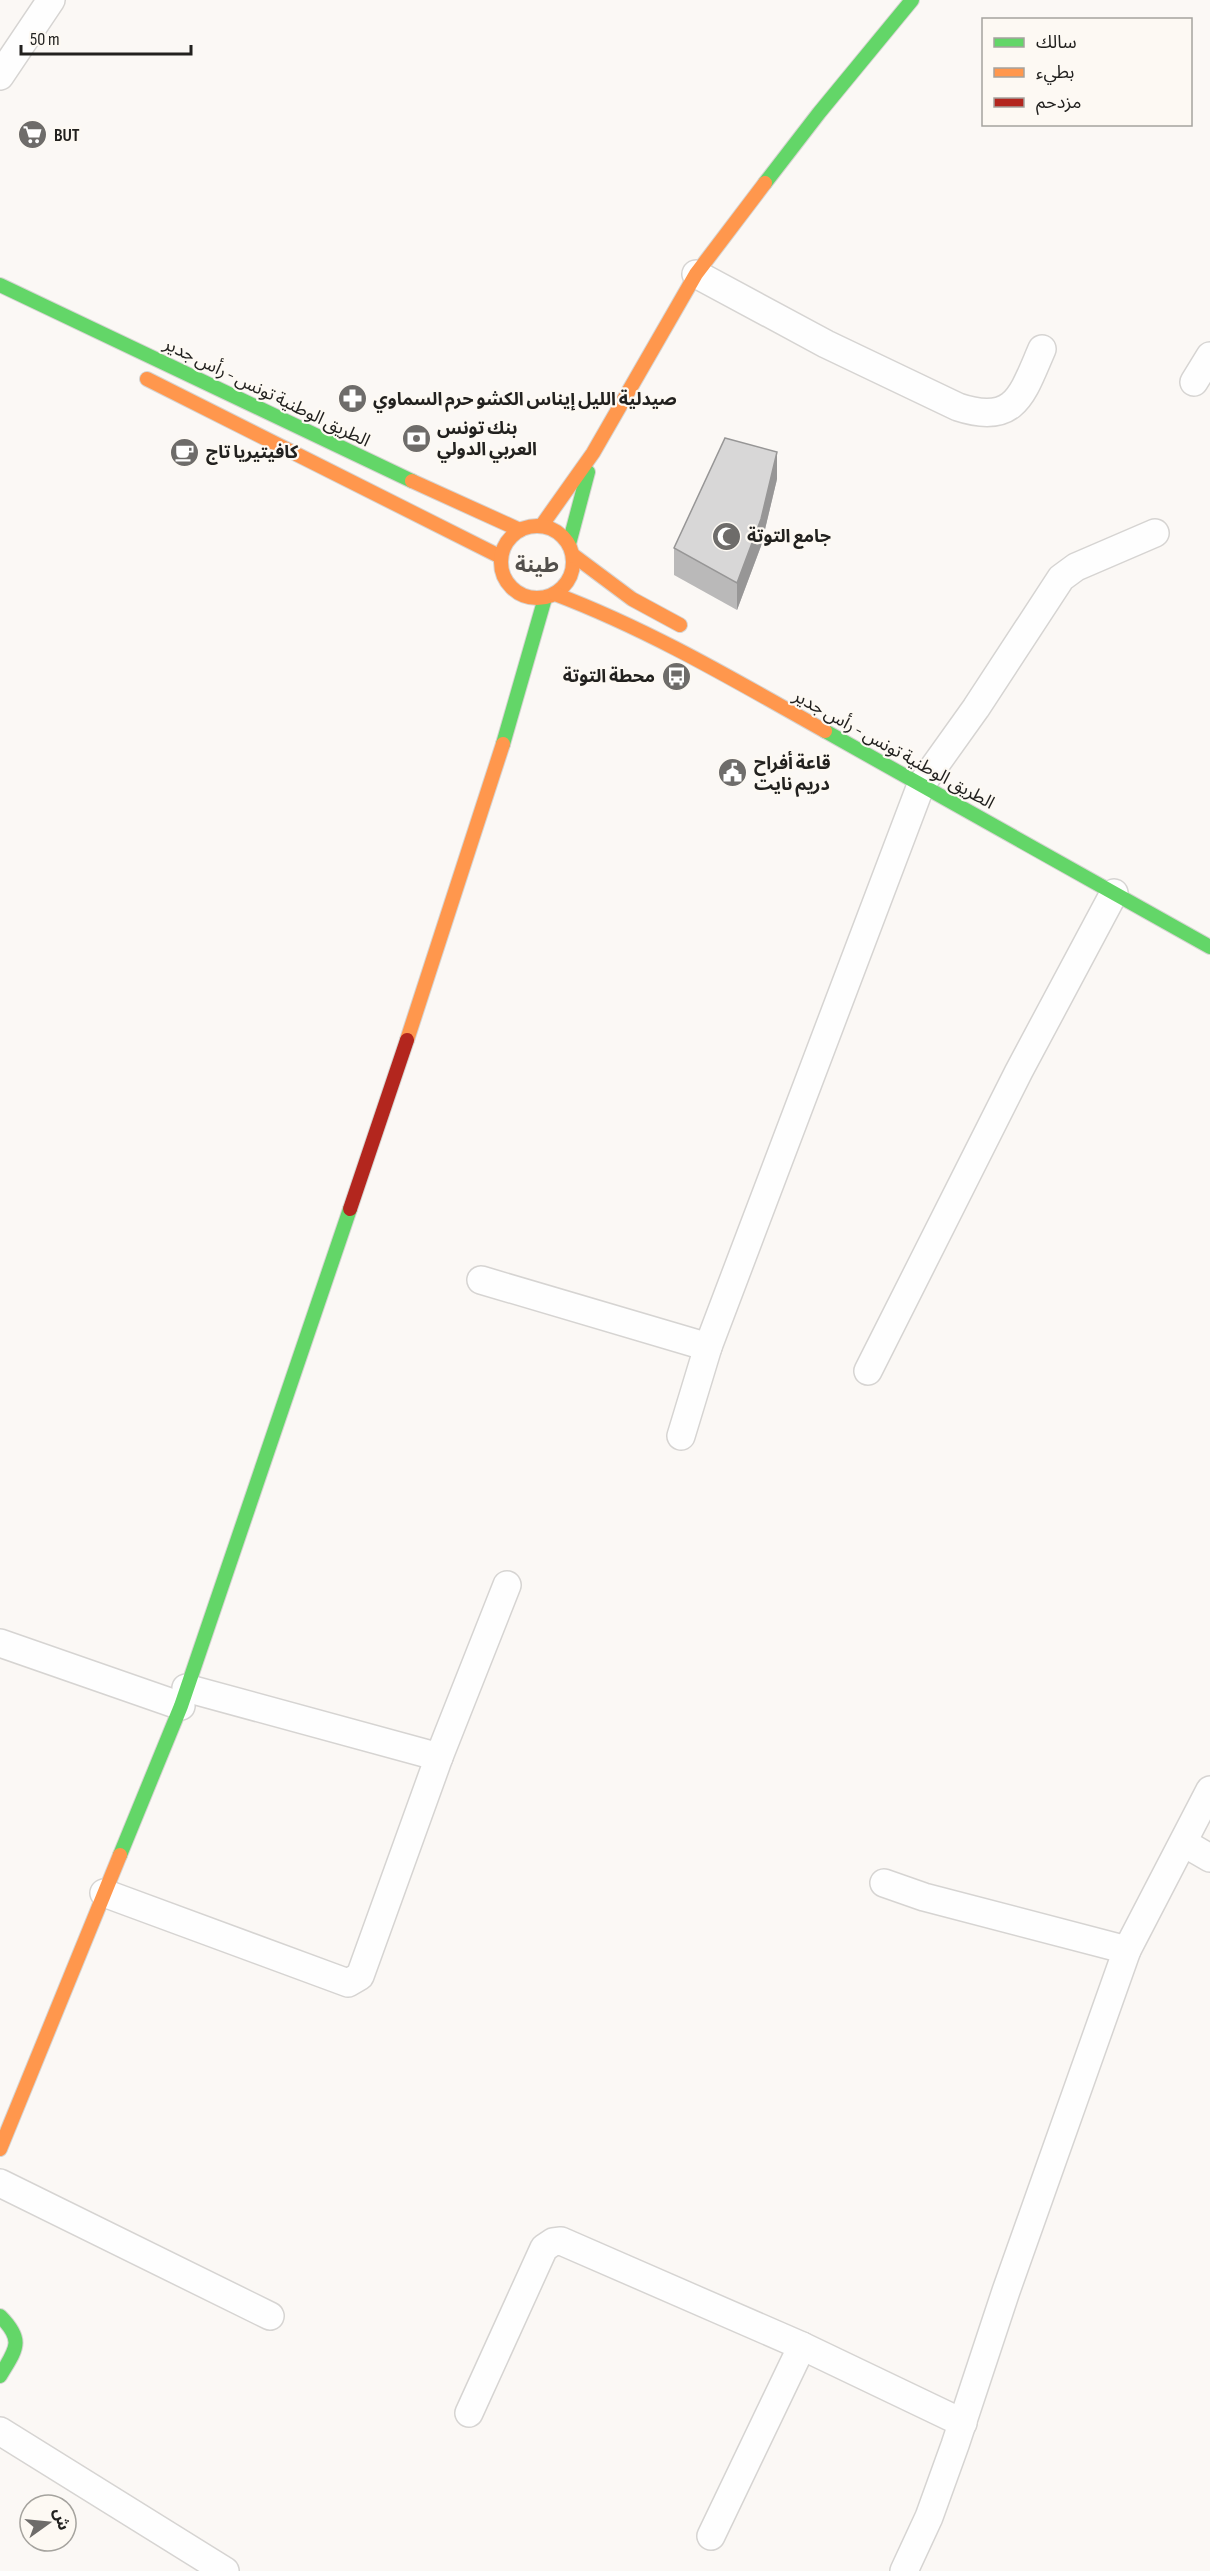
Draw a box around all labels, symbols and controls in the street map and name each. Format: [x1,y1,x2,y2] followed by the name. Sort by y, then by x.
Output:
[21,18,190,56] scale bar
[982,18,1192,126] legend
[30,29,60,50] text: 50 m
[1036,32,1077,53] text: سالك
[1036,62,1074,85] text: بطيء
[1036,92,1081,115] text: مزدحم
[17,119,49,151] supermarket icon: BUT
[54,125,80,146] place label: BUT
[159,332,374,452] street label: الطريق الوطنية تونس - رأس جدير
[336,383,368,415] pharmacy icon: صيدلية الليل إيناس الكشو حرم السماوي
[373,389,677,413] place label: صيدلية الليل إيناس الكشو حرم السماوي
[437,418,537,463] place label: بنك تونس العربي الدولي
[400,422,432,454] bank icon: بنك تونس العربي الدولي
[169,436,201,468] cafe icon: كافيتيريا تاج
[206,442,299,465] place label: كافيتيريا تاج
[710,520,742,552] mosque icon: جامع التوتة
[747,526,831,549] place label: جامع التوتة
[515,553,559,578] district label: طينة
[660,660,692,692] bus stop icon: محطة التوتة
[563,666,655,687] place label: محطة التوتة
[789,684,999,814] street label: الطريق الوطنية تونس - رأس جدير
[754,750,831,797] place label: قاعة أفراح دريم نايت
[717,757,749,789] public building icon: قاعة أفراح دريم نايت
[18,2493,78,2553] north arrow
[49,2506,73,2533] text: ش

